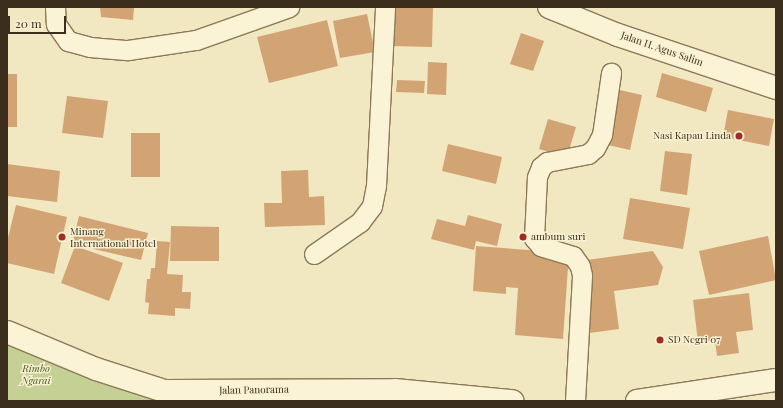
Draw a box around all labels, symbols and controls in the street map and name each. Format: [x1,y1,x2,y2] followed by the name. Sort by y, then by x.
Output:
[10,8,68,34] scale bar
[15,15,42,31] text: 20 m
[619,29,705,69] street label: Jalan H. Agus Salim
[653,130,731,142] place label: Nasi Kapau Linda
[734,131,744,141] marker: Nasi Kapau Linda
[70,225,156,248] place label: Minang International Hotel
[531,231,585,243] place label: ambum suri
[57,232,67,242] marker: Minang International Hotel
[518,232,528,242] marker: ambum suri
[668,334,720,346] place label: SD Negri 07
[655,335,665,345] marker: SD Negri 07
[22,362,50,386] park label: Rimbo Ngarai
[219,383,289,397] street label: Jalan Panorama

